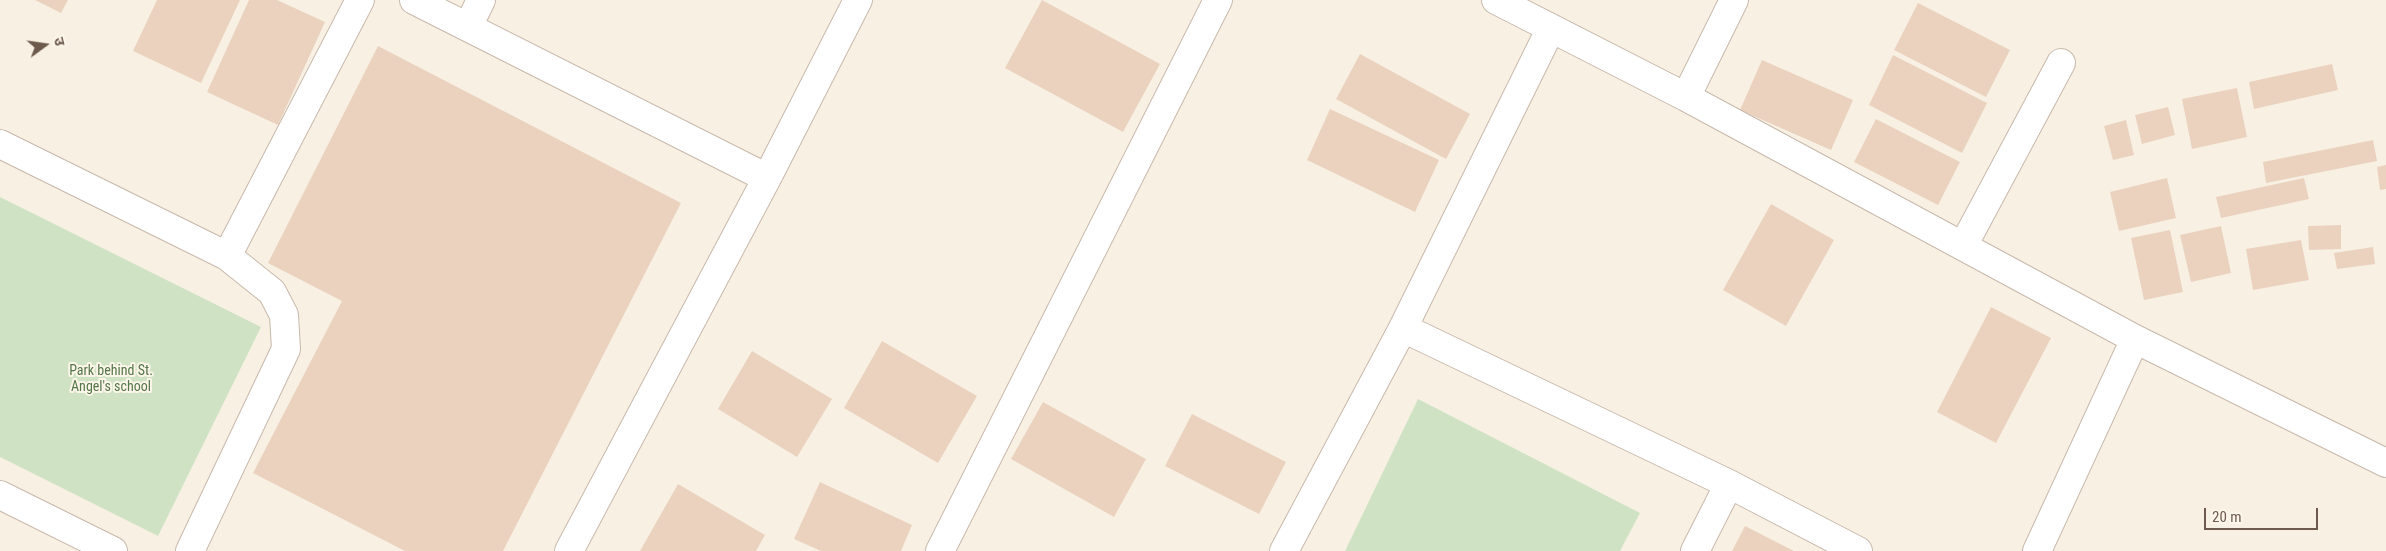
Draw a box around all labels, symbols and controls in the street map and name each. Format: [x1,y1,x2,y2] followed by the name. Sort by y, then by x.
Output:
[20,20,70,70] north arrow
[51,35,68,47] text: उ
[69,363,153,396] park label: Park behind St. Angel's school
[2206,498,2320,530] scale bar
[2212,508,2242,526] text: 20 m

